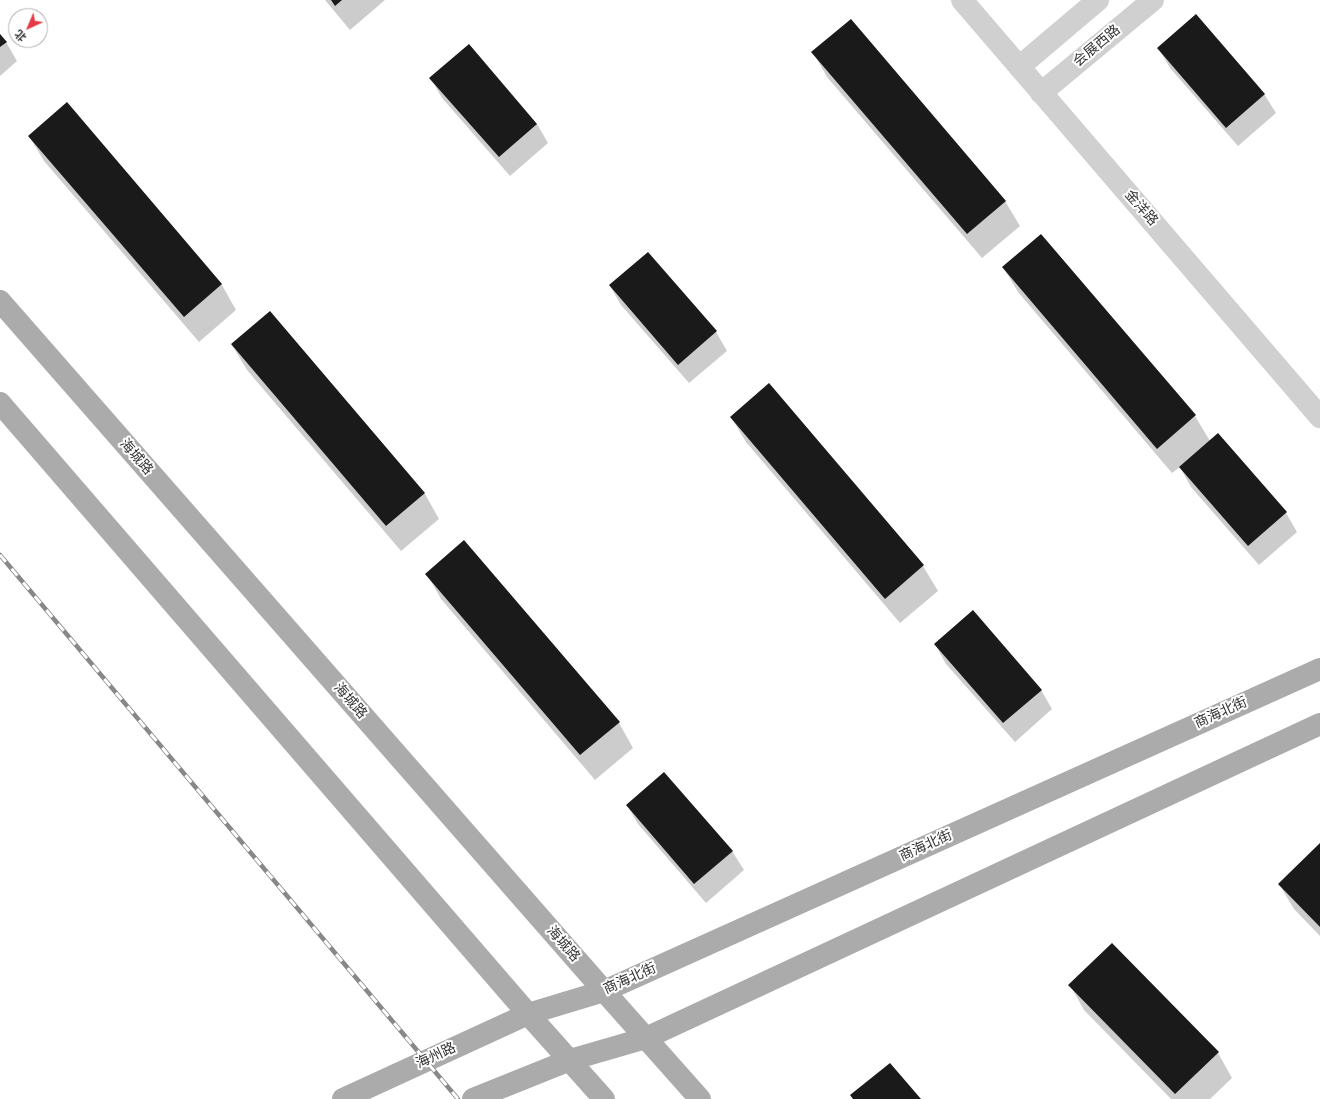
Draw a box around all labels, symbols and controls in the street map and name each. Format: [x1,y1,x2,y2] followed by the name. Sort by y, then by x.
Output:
[8,8,48,48] north arrow
[1070,22,1124,70] street label: 会展西路
[12,28,28,44] text: 北
[1121,187,1161,229] street label: 金洋路
[116,436,156,478] street label: 海城路
[330,680,370,722] street label: 海城路
[1192,694,1250,732] street label: 商海北街
[897,827,955,865] street label: 商海北街
[543,923,583,965] street label: 海城路
[601,960,659,998] street label: 商海北街
[413,1040,459,1072] street label: 海州路

